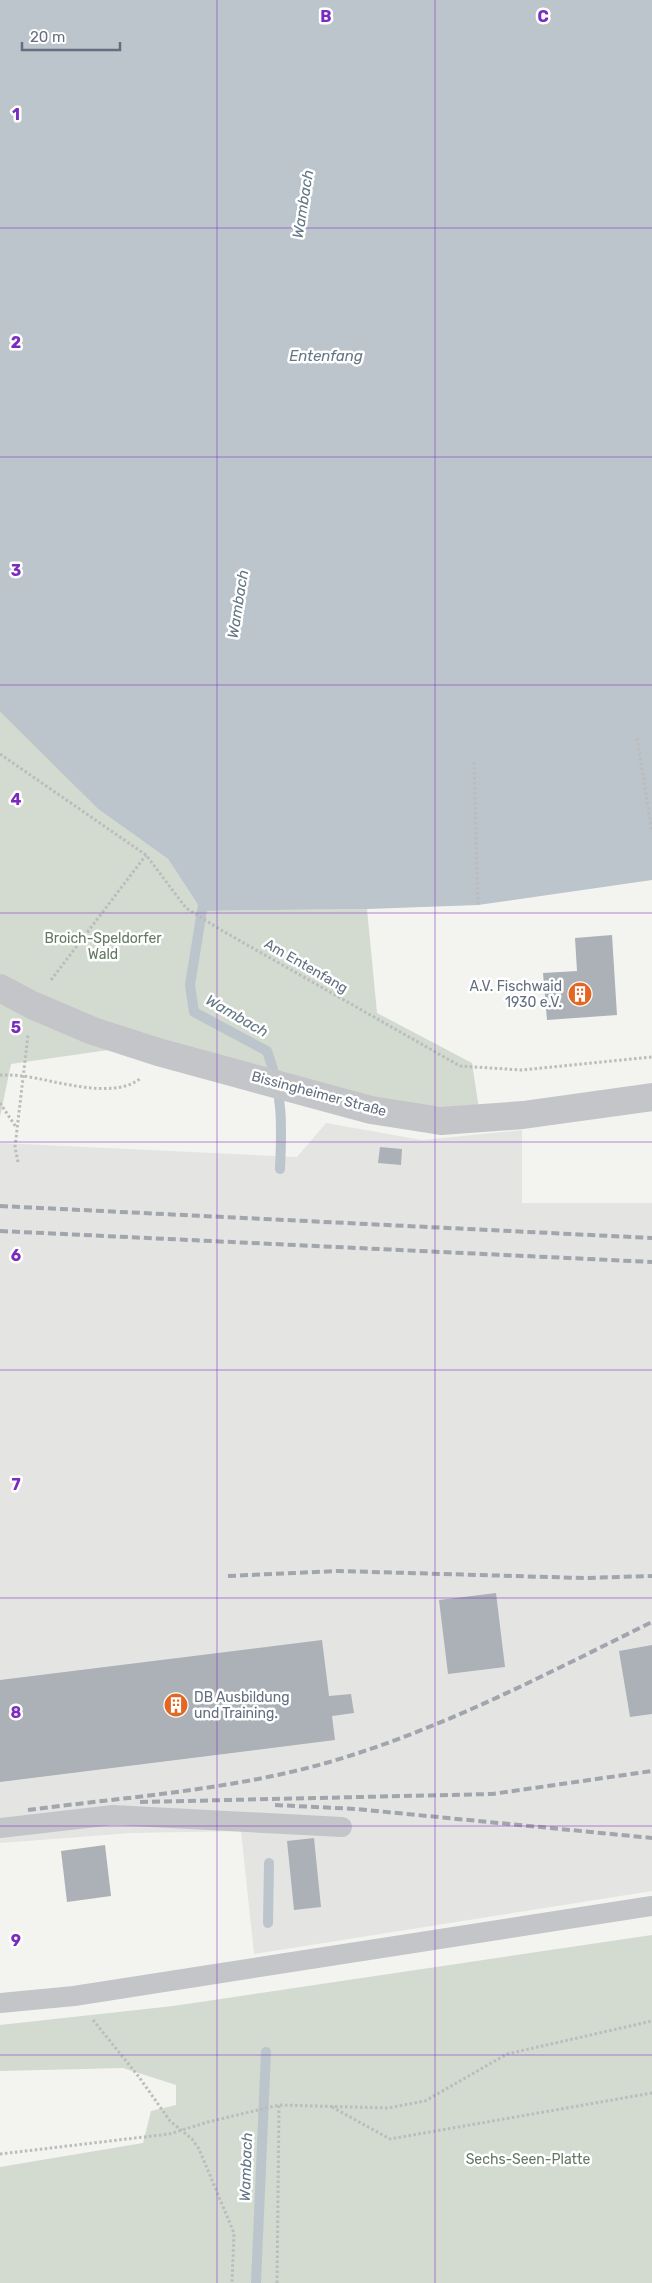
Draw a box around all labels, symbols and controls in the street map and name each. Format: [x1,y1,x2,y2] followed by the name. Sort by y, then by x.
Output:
[320,7,332,26] text: B
[537,7,549,26] text: C
[22,20,120,52] scale bar
[30,28,65,46] text: 20 m
[12,105,20,124] text: 1
[289,168,317,240] water label: Wambach
[11,333,21,352] text: 2
[289,347,363,365] water label: Entenfang
[11,561,21,580] text: 3
[224,568,252,640] water label: Wambach
[11,790,22,809] text: 4
[44,930,162,963] park label: Broich-Speldorfer Wald
[261,935,351,997] street label: Am Entenfang
[470,978,562,1011] place label: A.V. Fischwaid 1930 e.V.
[567,981,593,1007] building icon: A.V. Fischwaid 1930 e.V.
[203,991,271,1041] water label: Wambach
[11,1018,21,1037] text: 5
[250,1068,388,1120] street label: Bissingheimer Straße
[11,1246,21,1265] text: 6
[11,1475,21,1494] text: 7
[194,1689,290,1722] place label: DB Ausbildung und Training.
[163,1692,189,1718] building icon: DB Ausbildung und Training.
[11,1703,22,1722] text: 8
[11,1931,21,1950] text: 9
[236,2132,256,2202] water label: Wambach
[466,2151,591,2168] park label: Sechs-Seen-Platte

